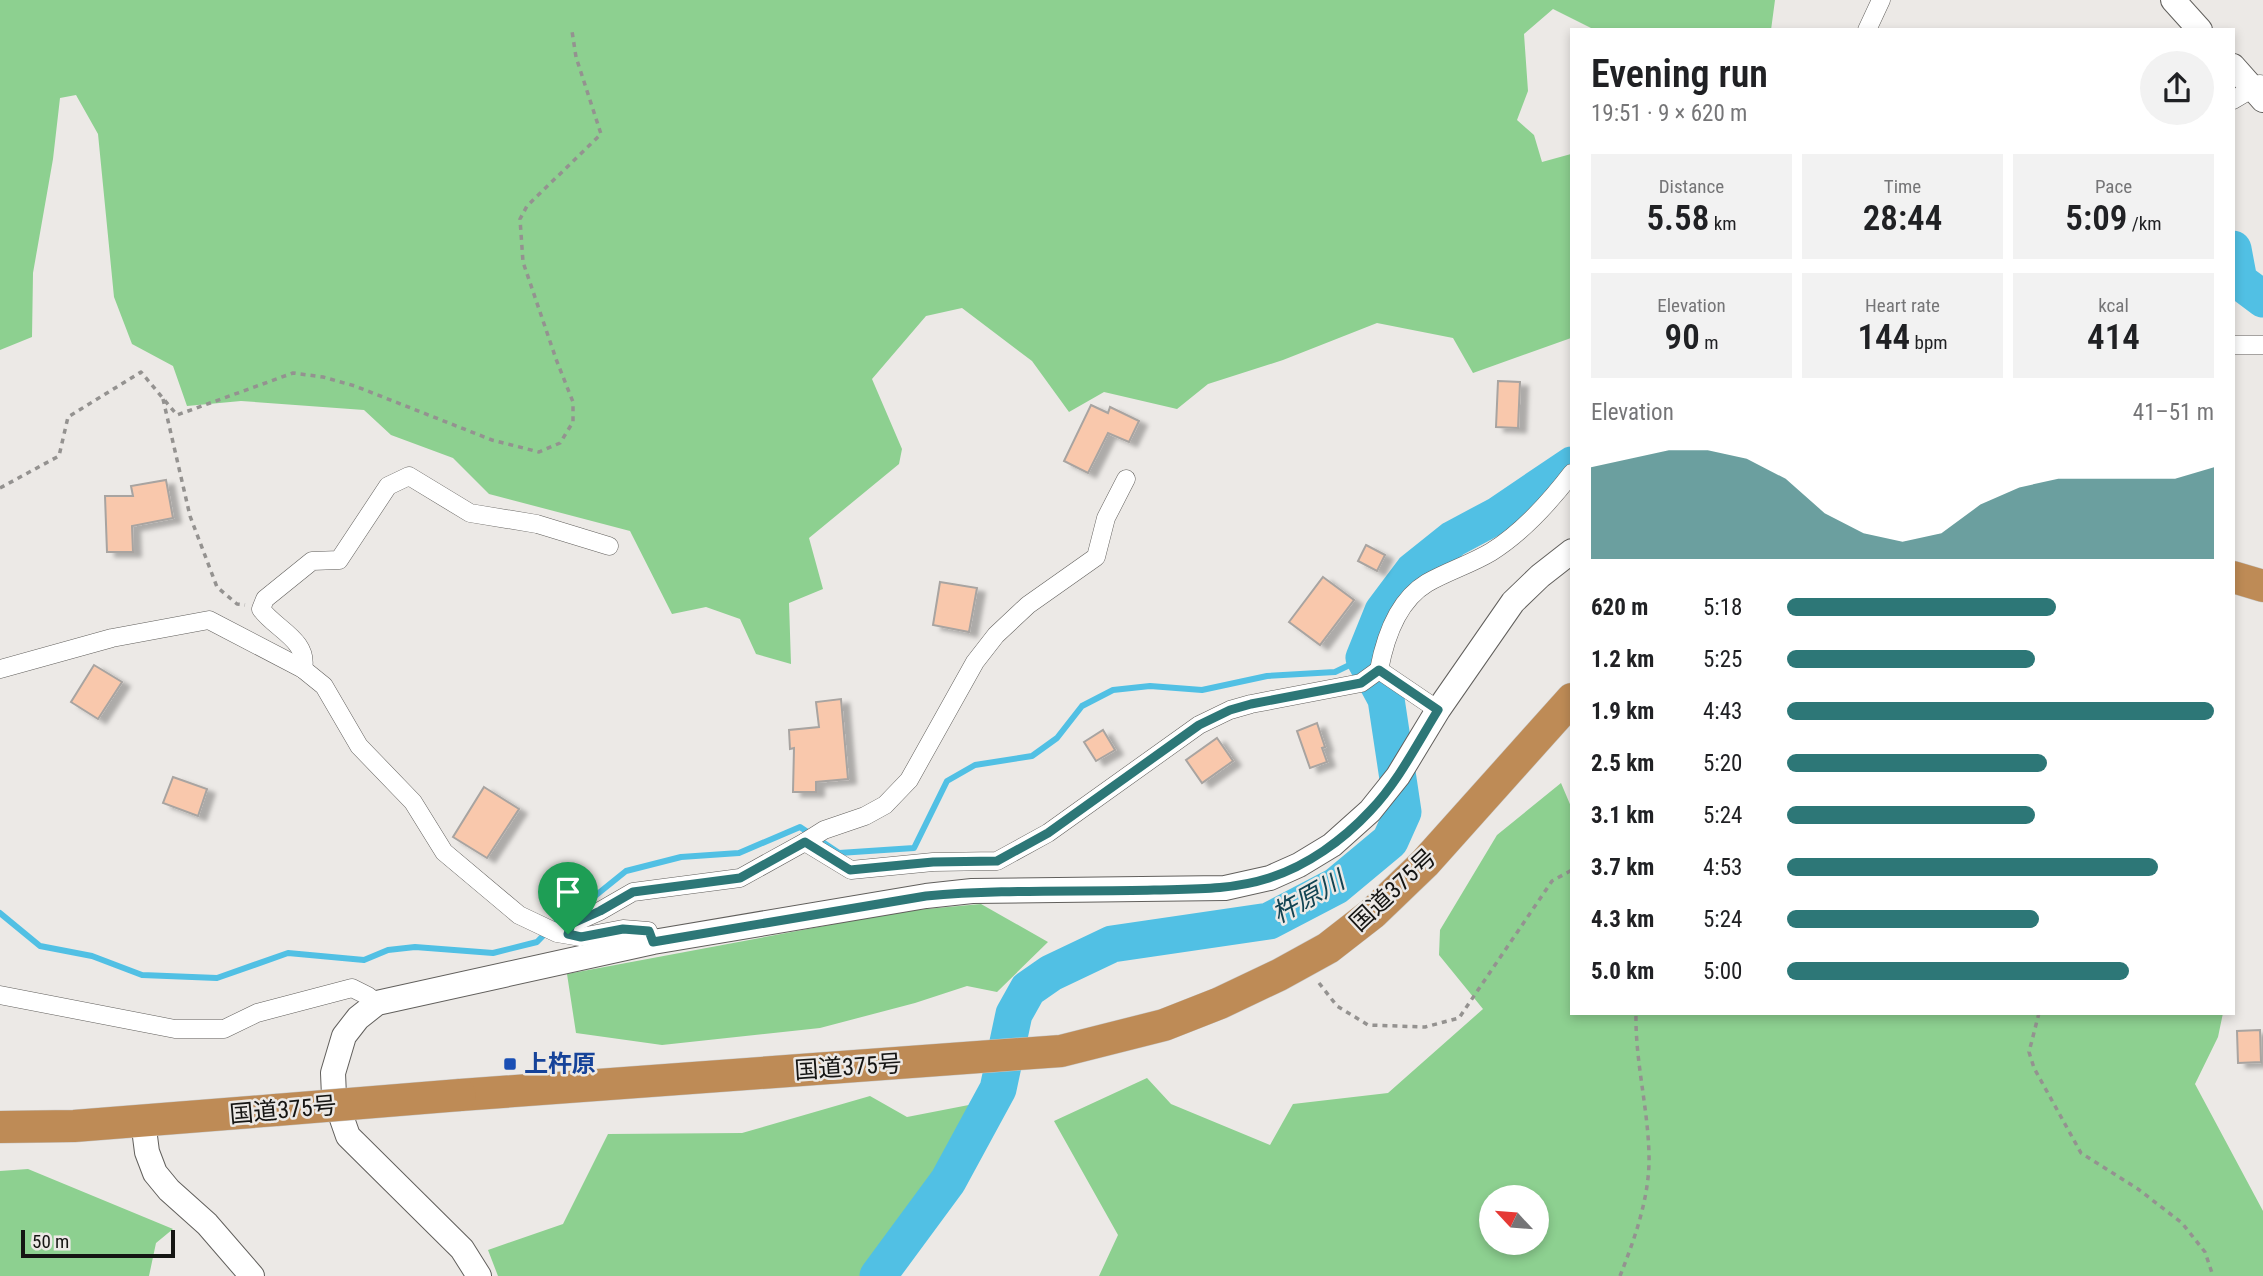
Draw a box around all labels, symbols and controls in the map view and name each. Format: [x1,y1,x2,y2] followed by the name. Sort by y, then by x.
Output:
[2140,51,2214,125] button: share
[1591,52,1768,96] text: Evening run
[1591,100,1747,127] text: 19:51 · 9 × 620 m
[1659,175,1724,198] text: Distance
[1884,175,1921,198] text: Time
[2095,175,2132,198] text: Pace
[1646,198,1709,239] text: 5.58
[1863,198,1942,239] text: 28:44
[2065,198,2127,239] text: 5:09
[1709,212,1737,235] text: km
[2127,212,2162,235] text: /km
[1657,294,1726,317] text: Elevation
[1865,294,1940,317] text: Heart rate
[2098,294,2129,317] text: kcal
[1665,317,1700,358] text: 90
[1857,317,1910,358] text: 144
[2087,317,2140,358] text: 414
[1700,331,1718,354] text: m
[1910,331,1948,354] text: bpm
[1591,399,1674,426] text: Elevation
[2133,399,2214,426] text: 41–51 m
[1591,594,1648,621] text: 620 m
[1703,594,1742,621] text: 5:18
[1591,646,1654,673] text: 1.2 km
[1703,646,1742,673] text: 5:25
[1591,698,1654,725] text: 1.9 km
[1703,698,1742,725] text: 4:43
[1591,750,1654,777] text: 2.5 km
[1703,750,1742,777] text: 5:20
[1591,802,1654,829] text: 3.1 km
[1703,802,1742,829] text: 5:24
[1344,843,1442,937] street label: 国道375号
[1591,854,1654,881] text: 3.7 km
[1703,854,1742,881] text: 4:53
[538,862,598,934] pin
[1267,864,1352,929] water label: 杵原川
[549,873,587,911] icon: arrive
[1591,906,1654,933] text: 4.3 km
[1703,906,1742,933] text: 5:24
[1591,958,1654,985] text: 5.0 km
[1703,958,1742,985] text: 5:00
[793,1049,903,1085] street label: 国道375号
[524,1050,596,1078] place label: 上杵原
[502,1056,518,1072] marker: 上杵原
[228,1091,338,1129] street label: 国道375号
[1479,1185,1549,1255] north arrow
[1479,1185,1549,1255] map controls
[21,1227,175,1259] scale bar
[32,1230,69,1253] text: 50 m

